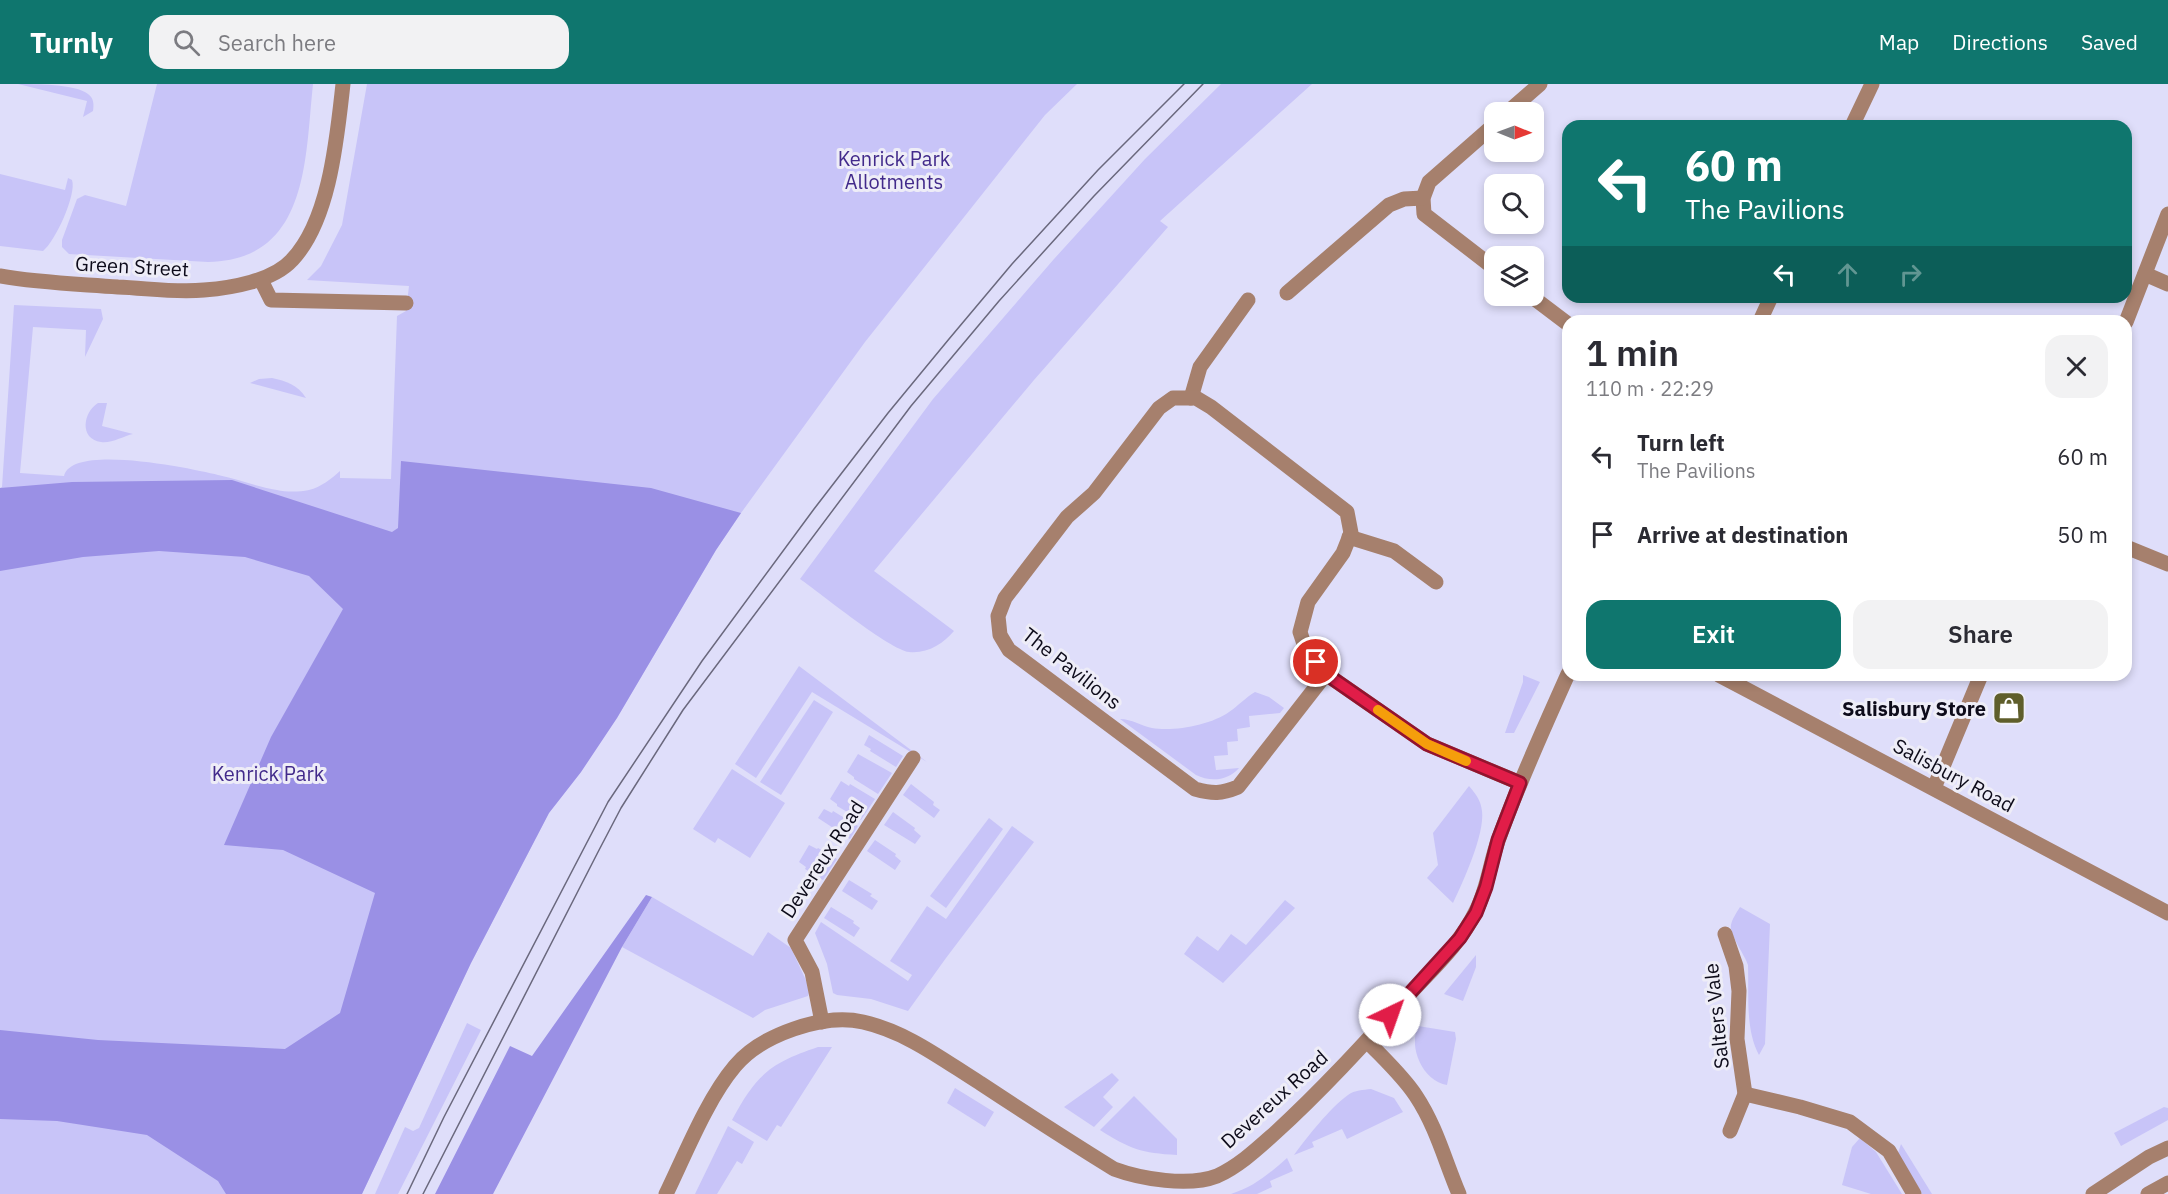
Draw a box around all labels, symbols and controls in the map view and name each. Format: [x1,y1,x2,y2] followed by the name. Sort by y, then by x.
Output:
[149,15,569,69] search box
[30,24,113,61] text: Turnly
[170,26,203,59] icon: search
[218,28,336,57] text: Search here
[1879,28,1919,56] text: Map
[1952,28,2048,56] text: Directions
[2081,28,2138,56] text: Saved
[1484,102,1544,162] north arrow
[1484,102,1544,306] map controls
[1685,138,1783,193] text: 60 m
[1586,144,1664,222] icon: left
[838,145,951,195] park label: Kenrick Park Allotments
[1484,174,1544,234] button: search
[1685,191,1845,226] text: The Pavilions
[1484,246,1544,306] button: layers
[74,250,190,282] street label: Green Street
[1768,258,1801,291] icon: left
[1831,258,1864,291] icon: ahead
[1894,258,1927,291] icon: right
[1586,329,1679,376] text: 1 min
[2045,335,2108,398] button: close
[1586,375,1714,402] text: 110 m · 22:29
[1637,428,1725,457] text: Turn left
[1586,440,1619,473] icon: left
[2057,442,2108,471] text: 60 m
[1637,457,1756,484] text: The Pavilions
[1586,518,1619,551] icon: arrive
[1637,520,1848,549] text: Arrive at destination
[2057,520,2108,549] text: 50 m
[1586,600,1841,669] button: Exit
[1853,600,2108,669] button: Share
[1017,621,1127,715] street label: The Pavilions
[1290,636,1341,687] pin
[1299,645,1332,678] icon: arrive
[1991,690,2027,726] shop icon: Salisbury Store
[1842,695,1986,722] place label: Salisbury Store
[1889,732,2019,818] street label: Salisbury Road
[212,760,325,787] park label: Kenrick Park
[774,795,870,923] street label: Devereux Road
[1697,962,1735,1070] street label: Salters Vale
[1358,983,1422,1047] position arrow
[1215,1044,1333,1154] street label: Devereux Road

